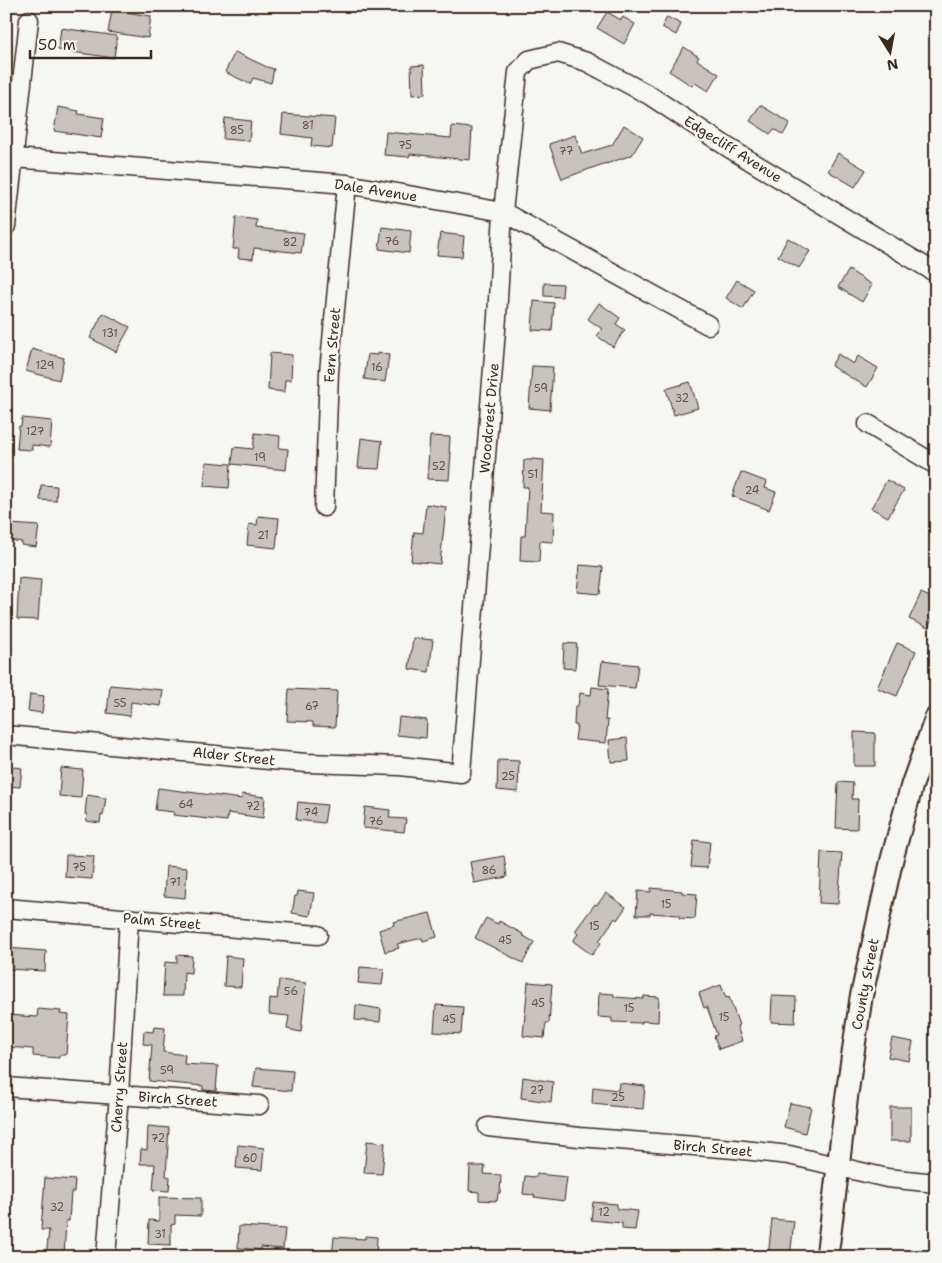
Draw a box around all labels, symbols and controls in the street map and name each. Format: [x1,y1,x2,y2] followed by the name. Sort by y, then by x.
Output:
[30,28,151,60] scale bar
[864,28,914,78] north arrow
[38,35,76,55] text: 50 m
[885,55,900,75] text: N
[681,112,786,186] street label: Edgecliff Avenue
[302,118,314,133] house number: 81
[230,123,244,138] house number: 85
[398,138,412,153] house number: 75
[559,144,574,159] house number: 77
[333,175,419,205] street label: Dale Avenue
[385,234,399,249] house number: 76
[283,235,297,250] house number: 82
[320,307,344,383] street label: Fern Street
[102,326,118,341] house number: 131
[36,358,54,373] house number: 129
[371,360,383,375] house number: 16
[475,362,503,474] street label: Woodcrest Drive
[534,381,548,396] house number: 59
[675,391,689,406] house number: 32
[26,424,45,439] house number: 127
[254,450,266,465] house number: 19
[432,459,446,474] house number: 52
[528,467,538,482] house number: 51
[745,483,760,498] house number: 24
[257,528,269,543] house number: 21
[113,696,127,711] house number: 55
[305,699,319,714] house number: 67
[192,743,276,769] street label: Alder Street
[501,769,515,784] house number: 25
[178,797,194,812] house number: 64
[246,799,260,814] house number: 72
[304,805,319,820] house number: 74
[369,814,383,829] house number: 76
[72,860,86,875] house number: 75
[481,863,497,878] house number: 86
[169,875,181,890] house number: 71
[660,897,672,912] house number: 15
[122,909,202,933] street label: Palm Street
[588,919,600,934] house number: 15
[498,933,512,948] house number: 45
[847,937,883,1031] street label: County Street
[284,984,298,999] house number: 56
[531,996,545,1011] house number: 45
[623,1001,635,1016] house number: 15
[718,1010,730,1025] house number: 15
[442,1012,456,1027] house number: 45
[107,1041,131,1133] street label: Cherry Street
[160,1063,174,1078] house number: 59
[530,1083,545,1098] house number: 27
[138,1087,218,1111] street label: Birch Street
[611,1090,625,1105] house number: 25
[151,1131,165,1146] house number: 72
[673,1136,753,1160] street label: Birch Street
[242,1151,258,1166] house number: 60
[50,1200,64,1215] house number: 32
[598,1205,610,1220] house number: 12
[154,1227,166,1242] house number: 31

